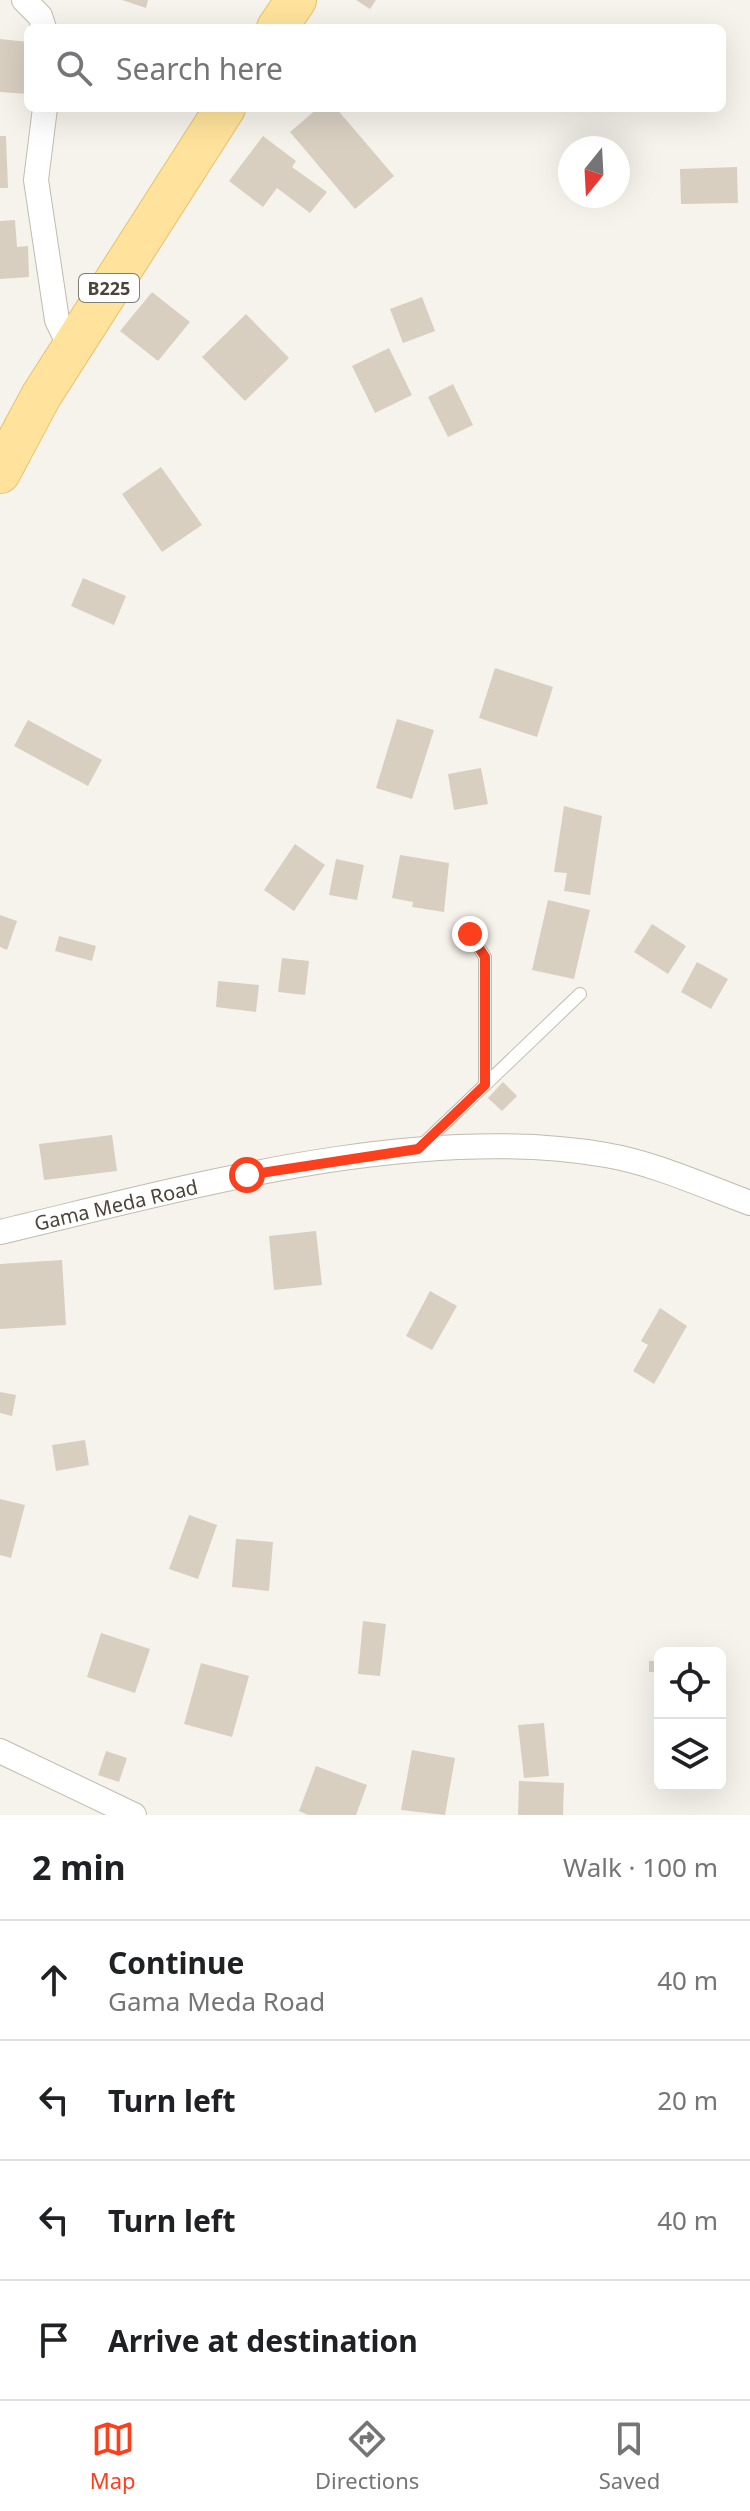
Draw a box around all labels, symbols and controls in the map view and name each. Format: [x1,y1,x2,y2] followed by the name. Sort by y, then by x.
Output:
[24,24,726,112] search box
[52,46,96,90] icon: search
[116,48,283,89] text: Search here
[558,136,630,208] north arrow
[79,274,139,302] road number: B225
[452,916,488,952] route end
[229,1157,265,1193] route start
[32,1173,200,1237] street label: Gama Meda Road
[654,1647,726,1791] map controls
[654,1647,726,1719] button: locate
[654,1719,726,1791] button: layers
[32,1844,126,1890] text: 2 min
[563,1849,718,1885] text: Walk · 100 m
[108,1942,244,1983] text: Continue
[32,1958,76,2002] icon: ahead
[657,1962,718,1998] text: 40 m
[108,1983,325,2019] text: Gama Meda Road
[32,2078,76,2122] icon: left
[108,2080,236,2121] text: Turn left
[657,2082,718,2118] text: 20 m
[32,2198,76,2242] icon: left
[108,2200,236,2241] text: Turn left
[657,2202,718,2238] text: 40 m
[32,2318,76,2362] icon: arrive
[108,2320,418,2361] text: Arrive at destination
[90,2417,136,2495] tab: Map
[315,2417,419,2495] tab: Directions
[599,2417,660,2495] tab: Saved

